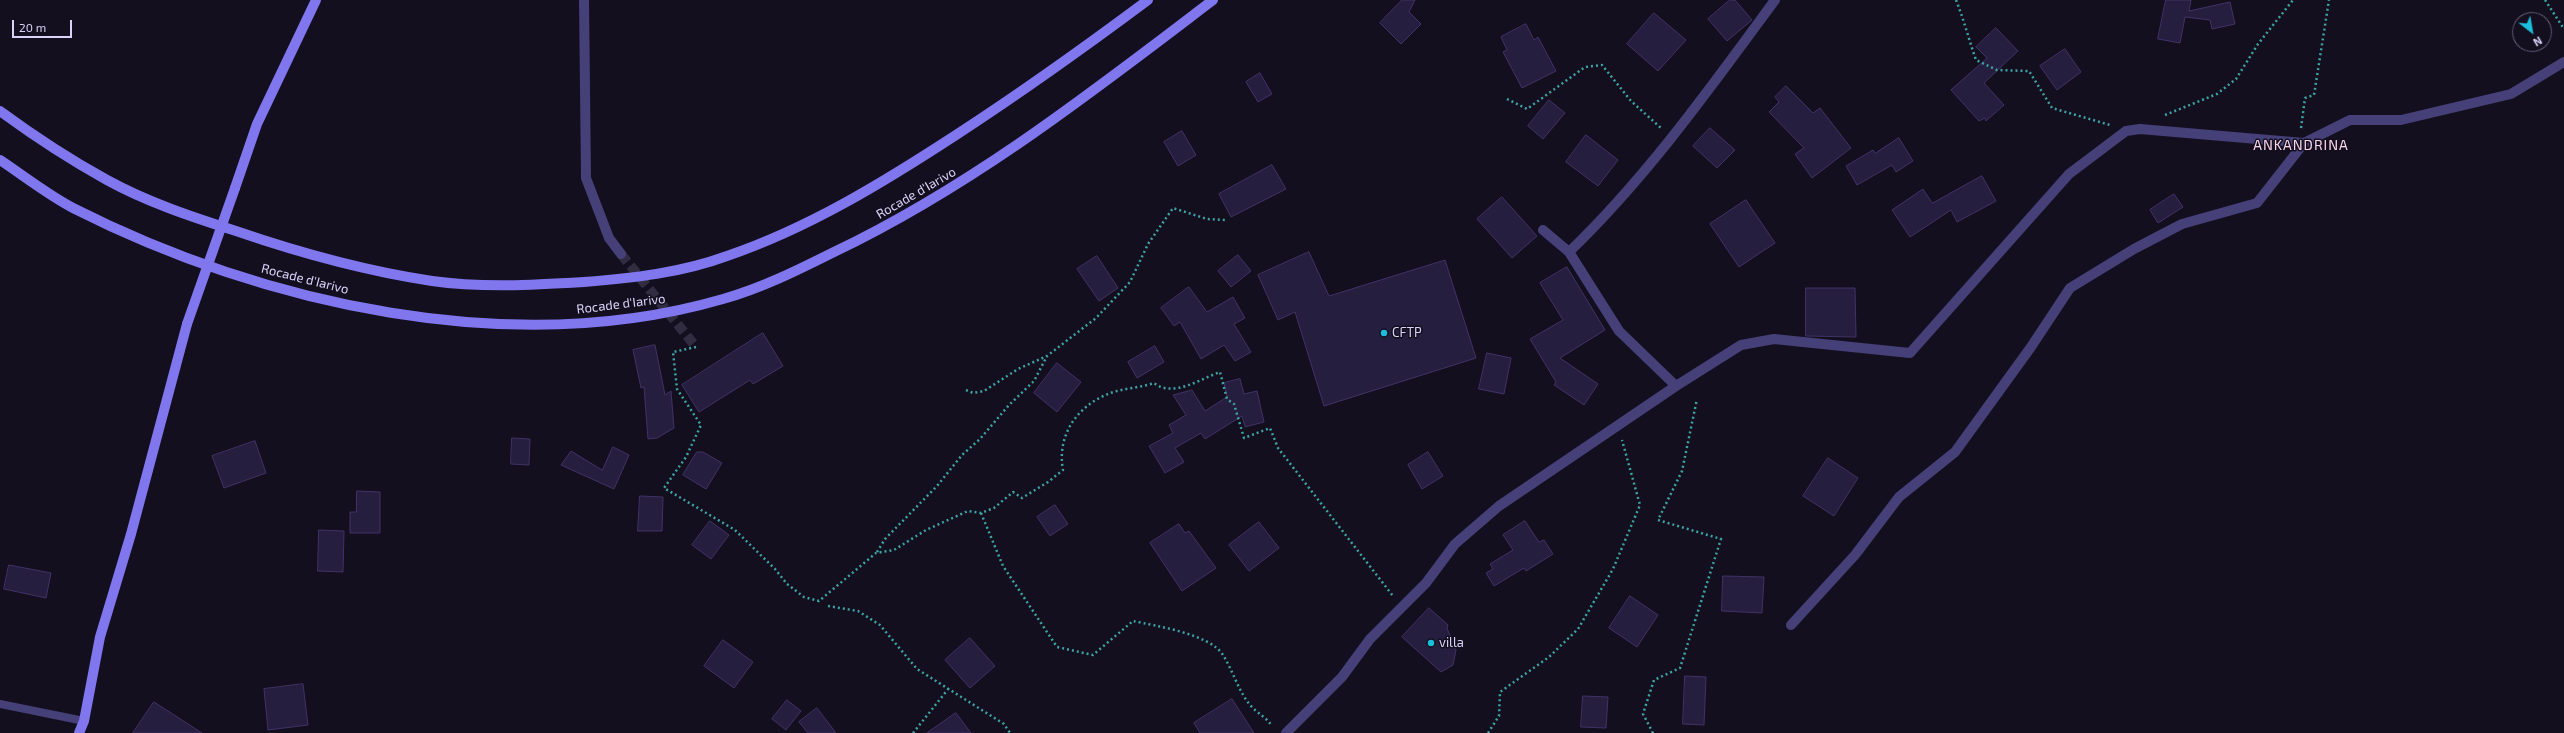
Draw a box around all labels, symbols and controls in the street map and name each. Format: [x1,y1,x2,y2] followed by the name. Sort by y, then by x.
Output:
[14,12,74,38] scale bar
[2512,12,2552,52] north arrow
[19,20,46,34] text: 20 m
[2531,34,2545,49] text: N
[2253,137,2349,153] district label: ANKANDRINA
[873,164,959,222] street label: Rocade d'Iarivo
[260,261,350,297] street label: Rocade d'Iarivo
[576,291,666,317] street label: Rocade d'Iarivo
[1392,325,1422,341] place label: CFTP
[1379,328,1389,338] marker: CFTP
[1439,635,1464,651] place label: villa
[1426,638,1436,648] marker: villa

